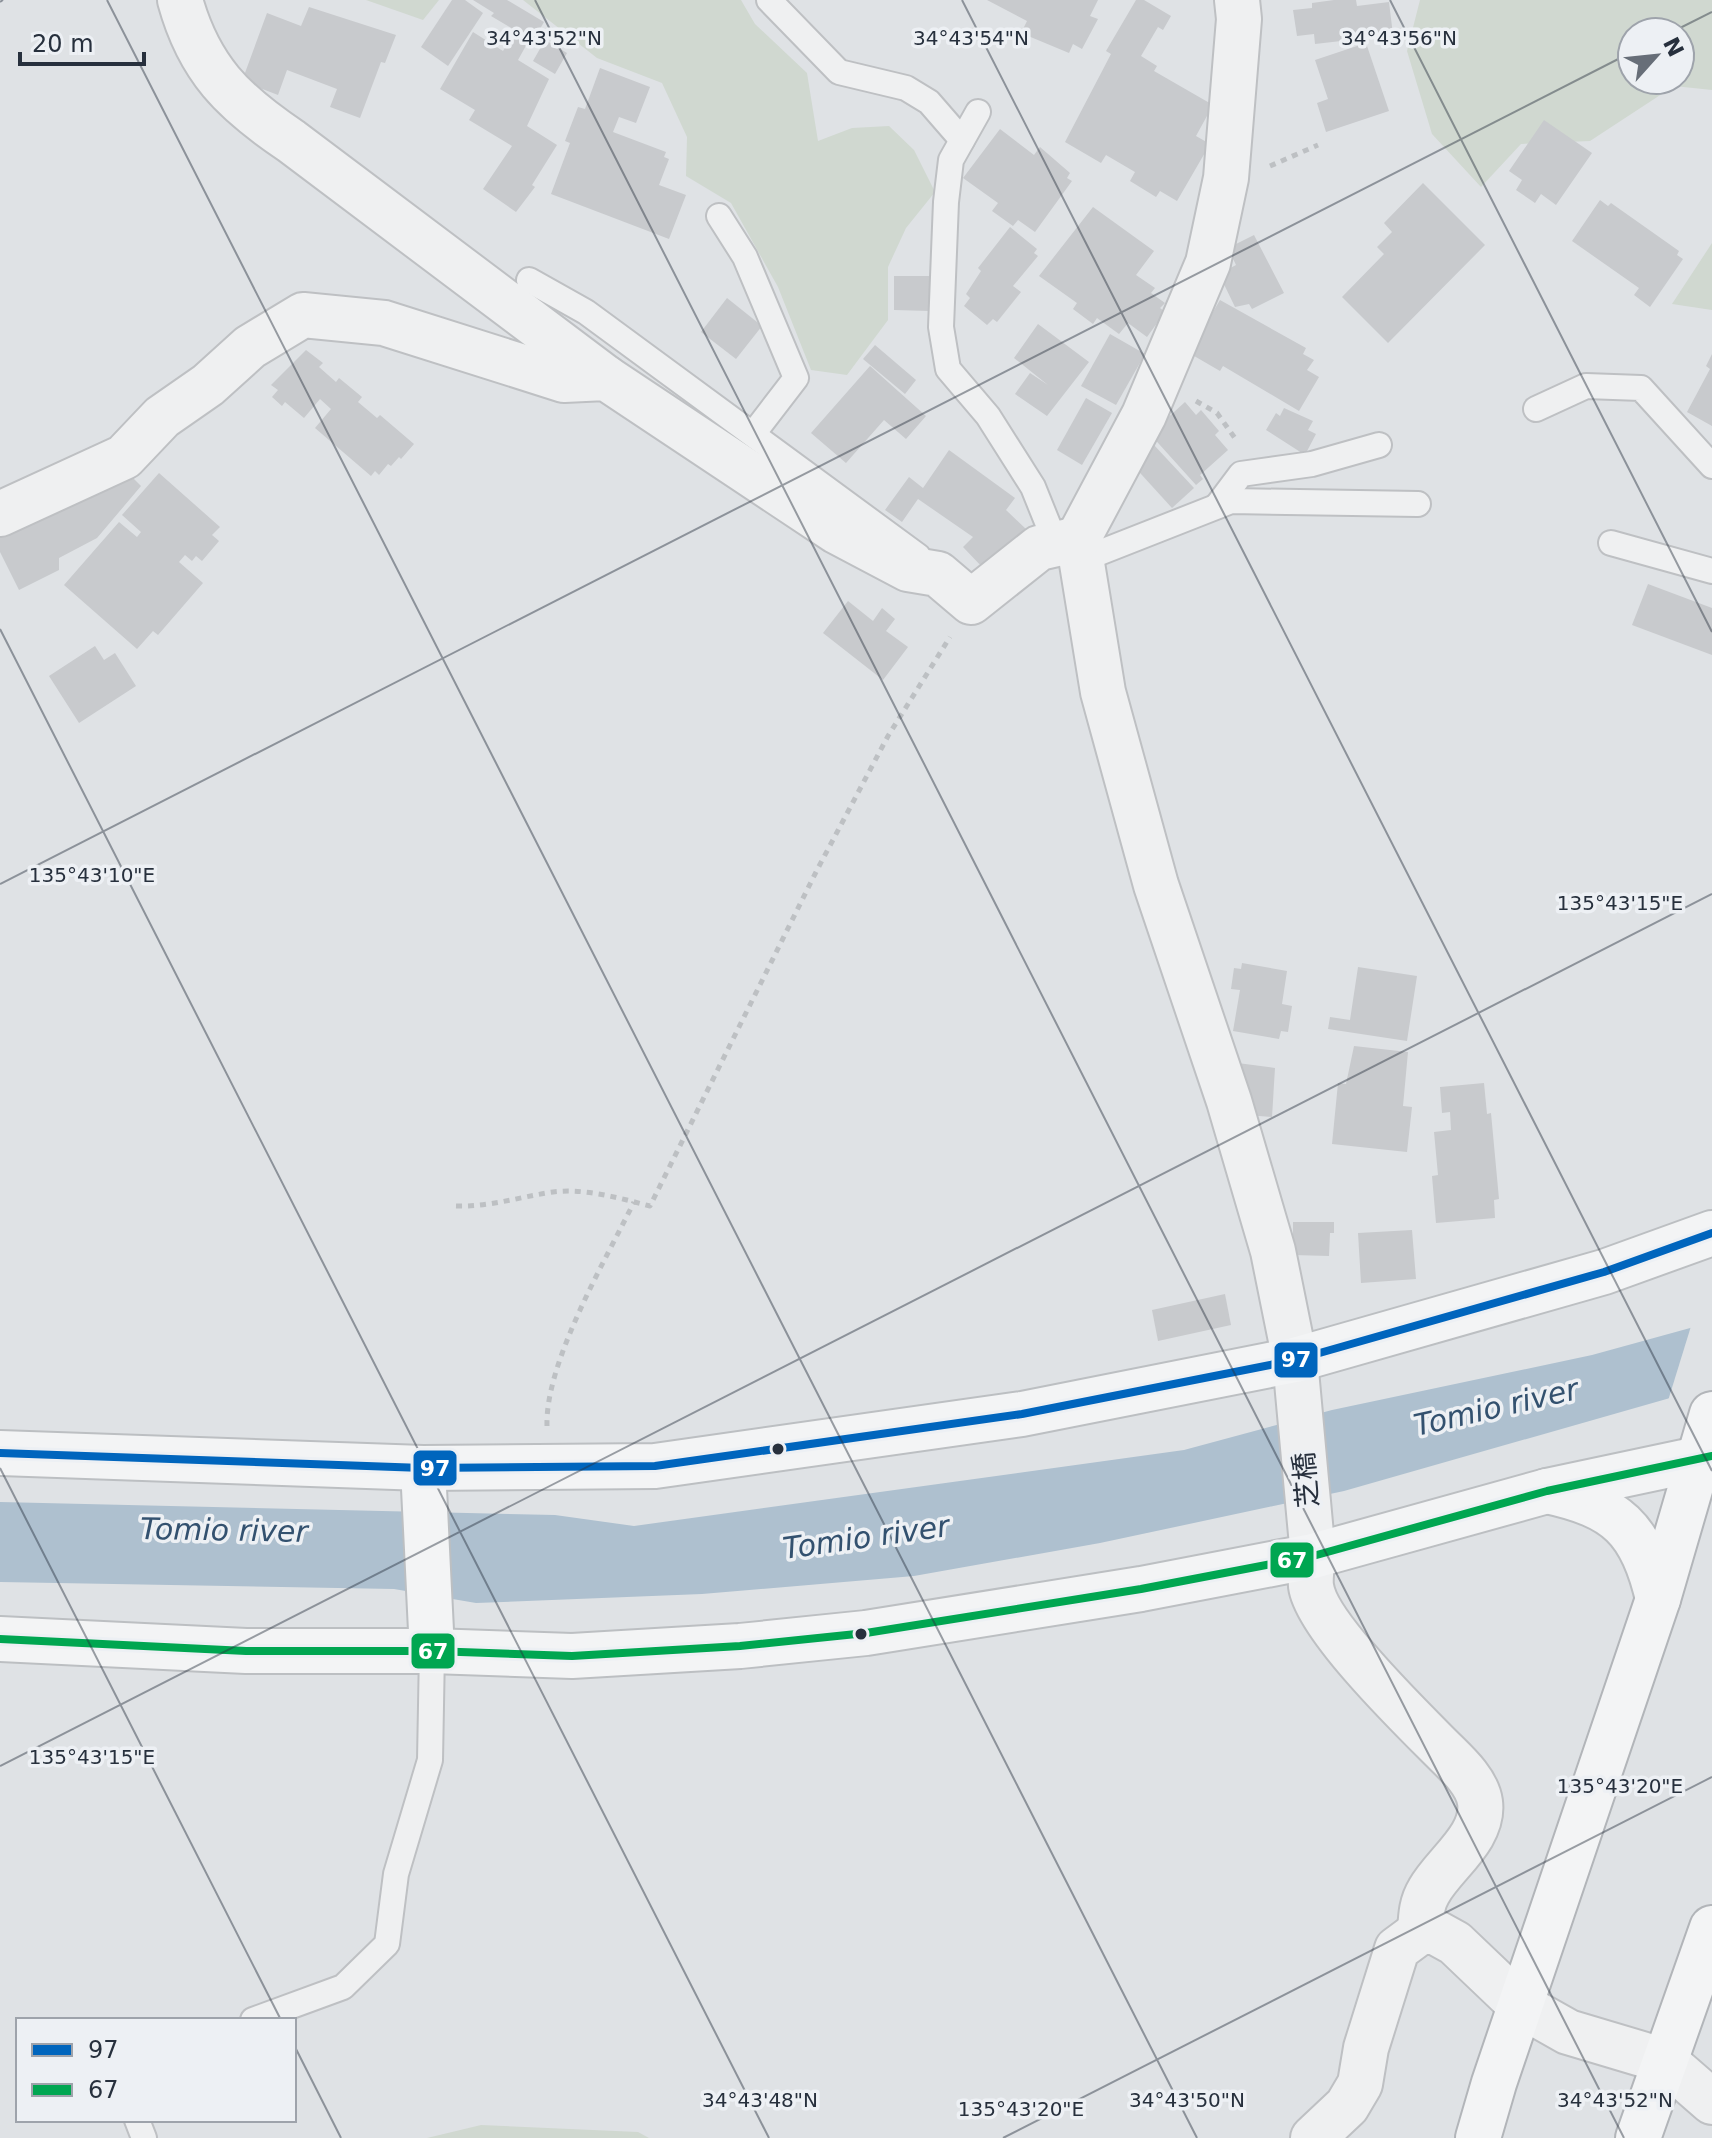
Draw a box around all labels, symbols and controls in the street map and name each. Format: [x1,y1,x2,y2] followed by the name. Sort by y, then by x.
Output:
[20,16,144,66] scale bar
[1616,16,1696,96] north arrow
[486,26,602,50] text: 34°43'52"N
[913,26,1029,50] text: 34°43'54"N
[1341,26,1457,50] text: 34°43'56"N
[32,30,94,58] text: 20 m
[1658,33,1689,61] text: N
[29,863,155,887] text: 135°43'10"E
[1557,891,1683,915] text: 135°43'15"E
[1273,1341,1319,1379] line badge: 97
[1281,1347,1311,1372] text: 97
[1410,1371,1583,1443] water label: Tomio river
[770,1441,786,1457] unlabelled marker
[412,1449,458,1487] line badge: 97
[1287,1451,1325,1509] street label: 芝橋
[420,1456,450,1481] text: 97
[781,1508,953,1566] water label: Tomio river
[140,1511,310,1549] water label: Tomio river
[1269,1541,1315,1579] line badge: 67
[1277,1548,1307,1573] text: 67
[853,1626,869,1642] unlabelled marker
[410,1632,456,1670] line badge: 67
[418,1639,448,1664] text: 67
[29,1745,155,1769] text: 135°43'15"E
[1557,1774,1683,1798] text: 135°43'20"E
[16,2018,296,2122] legend
[88,2036,119,2064] text: 97
[88,2076,119,2104] text: 67
[702,2088,818,2112] text: 34°43'48"N
[1129,2088,1245,2112] text: 34°43'50"N
[1557,2088,1673,2112] text: 34°43'52"N
[958,2097,1084,2121] text: 135°43'20"E

